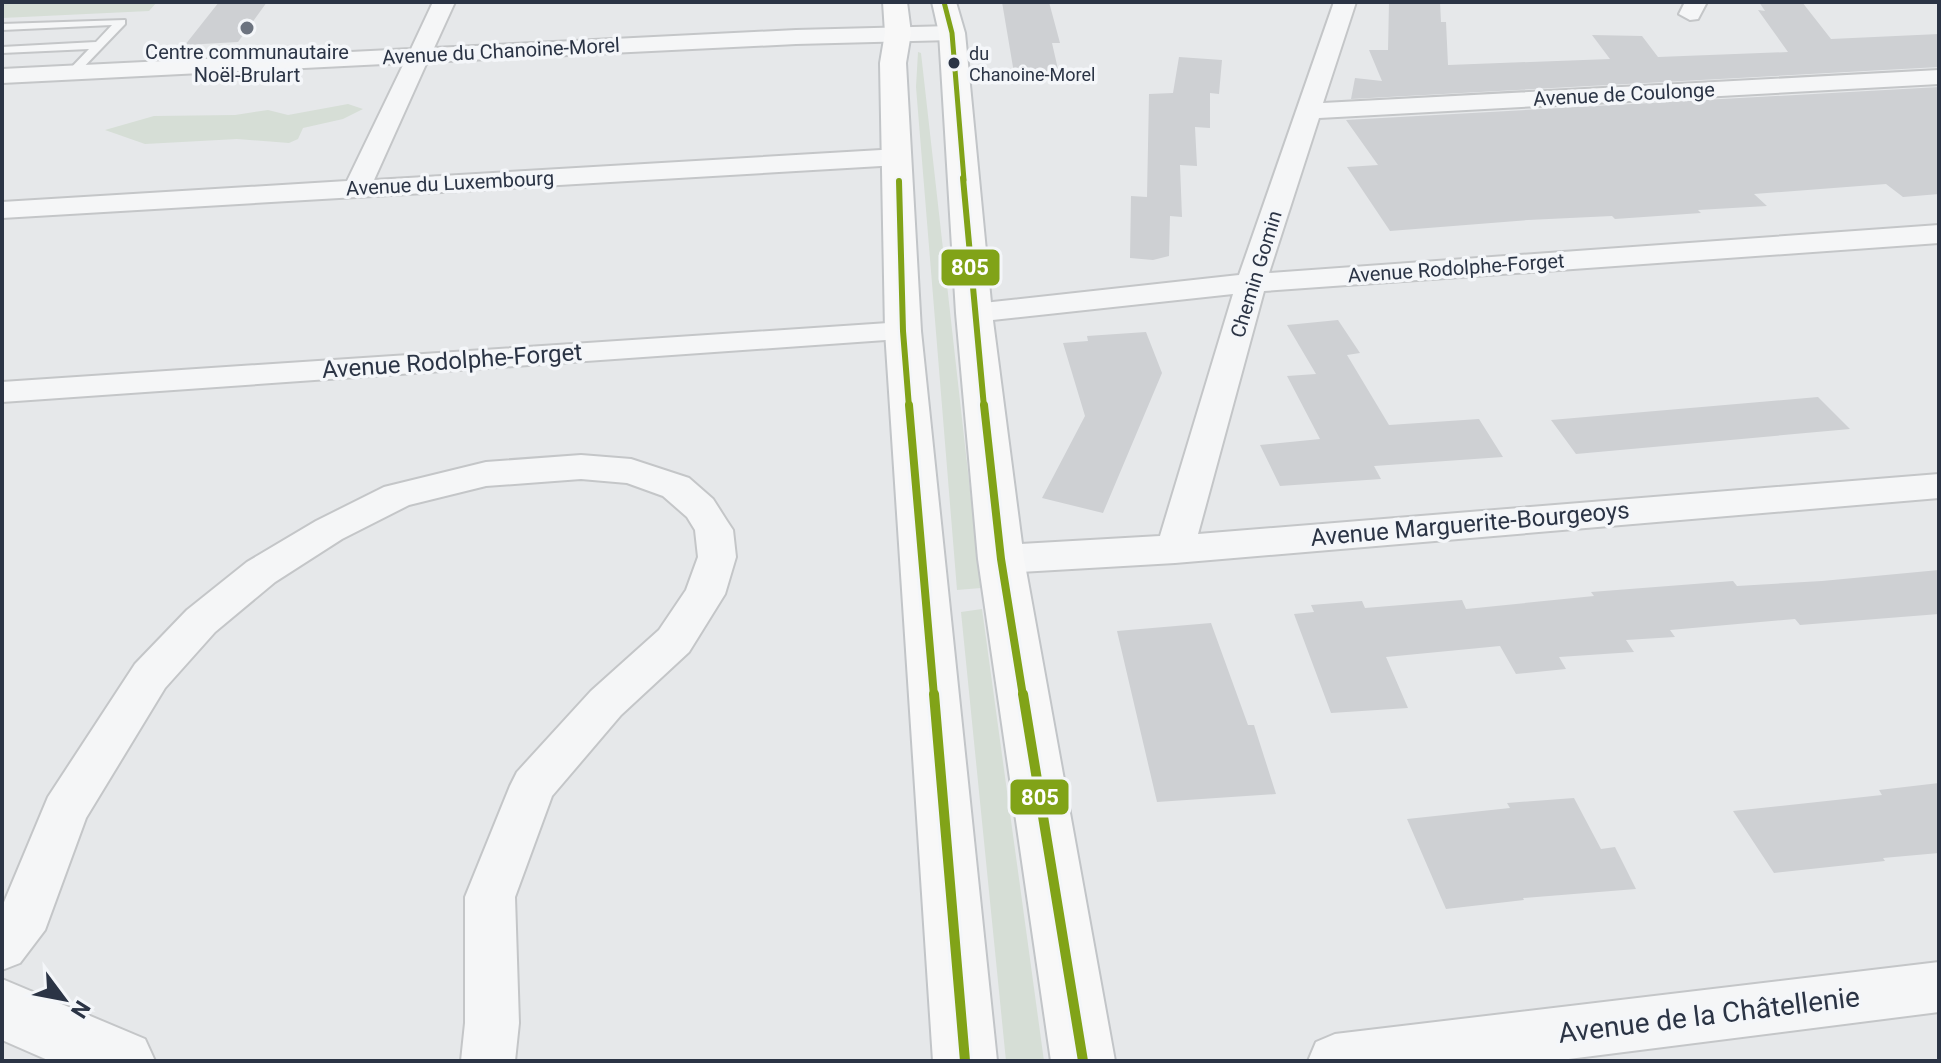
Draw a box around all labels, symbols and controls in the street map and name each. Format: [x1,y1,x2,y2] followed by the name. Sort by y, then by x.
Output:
[238,19,256,37] marker: Centre communautaire Noël-Brulart
[382,33,620,69] street label: Avenue du Chanoine-Morel
[145,40,349,87] place label: Centre communautaire Noël-Brulart
[969,43,1095,85] place label: du Chanoine-Morel
[946,55,962,71] marker: du Chanoine-Morel
[1533,77,1715,111] street label: Avenue de Coulonge
[345,166,555,200] street label: Avenue du Luxembourg
[1225,208,1287,340] street label: Chemin Gomin
[940,248,1001,287] line badge: 805
[1347,248,1565,288] street label: Avenue Rodolphe-Forget
[951,255,989,280] text: 805
[321,338,583,384] street label: Avenue Rodolphe-Forget
[1309,496,1631,552] street label: Avenue Marguerite-Bourgeoys
[1009,778,1070,816] line badge: 805
[1021,785,1059,810] text: 805
[24,959,104,1039] north arrow
[1556,980,1862,1050] street label: Avenue de la Châtellenie
[66,996,95,1023] text: N

